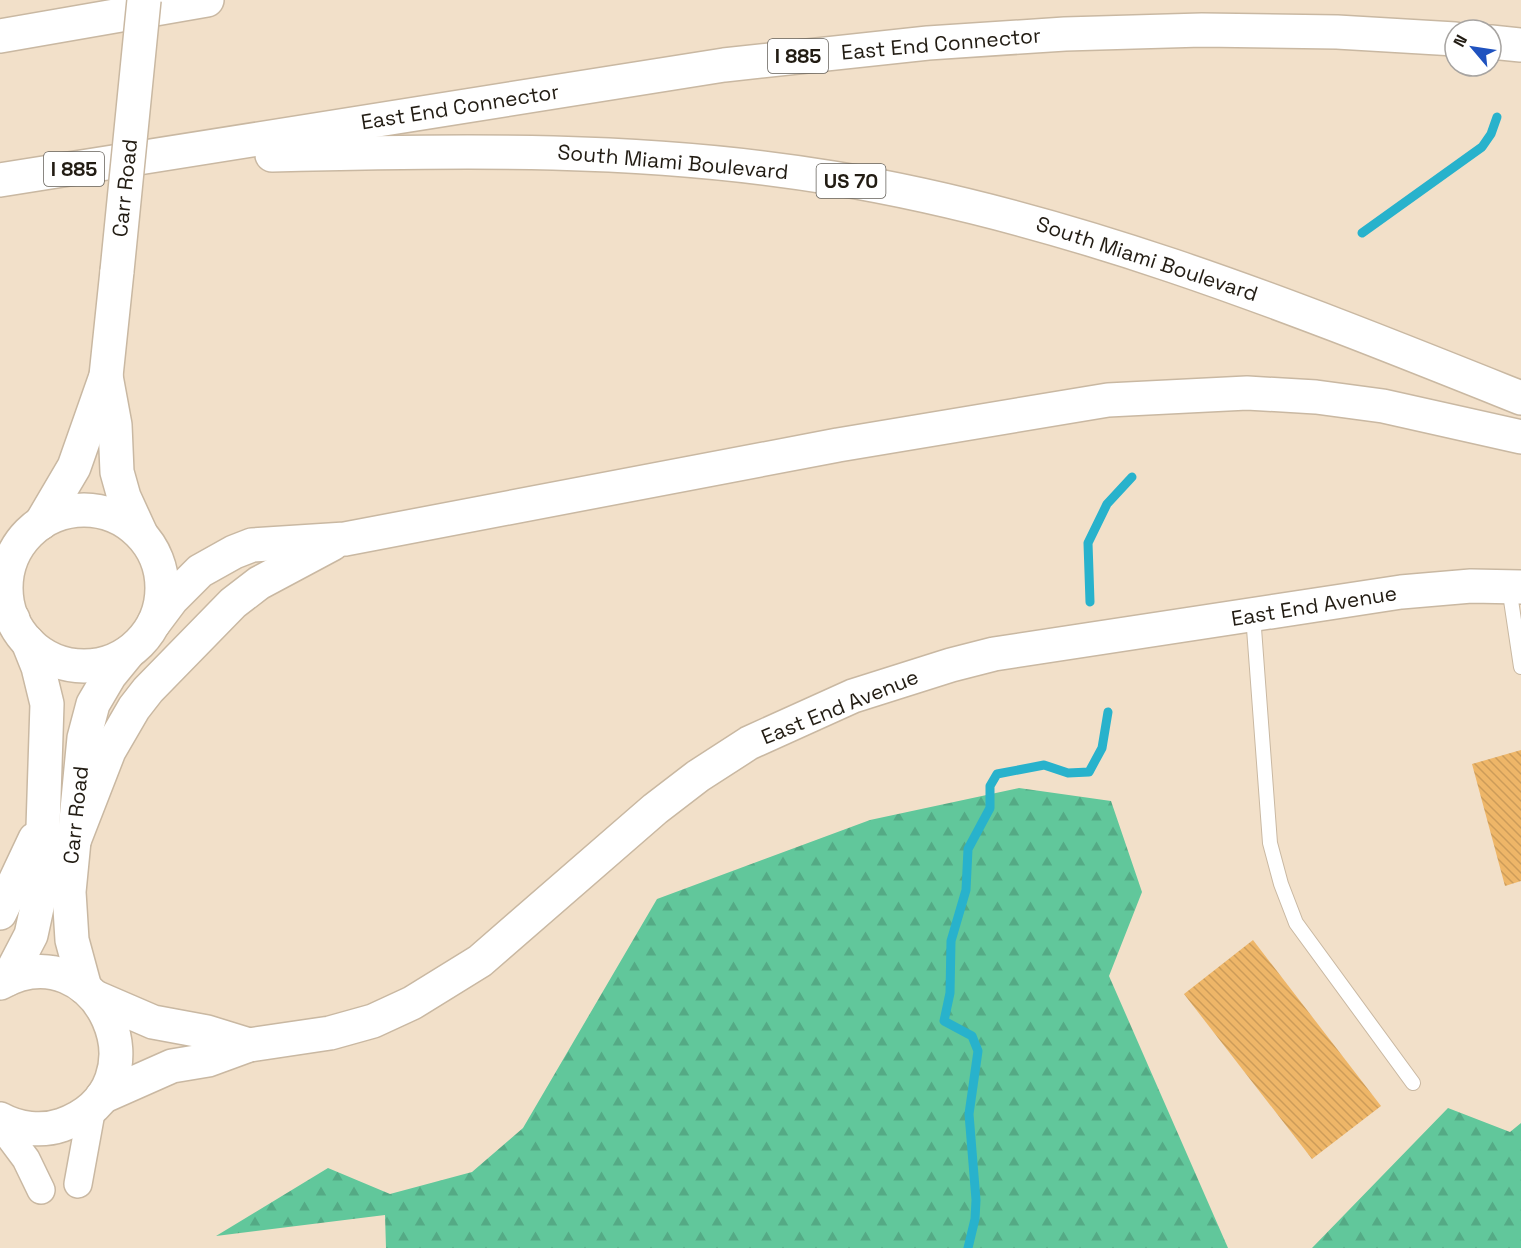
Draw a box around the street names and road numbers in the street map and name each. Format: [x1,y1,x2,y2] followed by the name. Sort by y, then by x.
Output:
[840,21,1042,66] street label: East End Connector
[768,39,828,73] road number: I 885
[359,77,561,136] street label: East End Connector
[106,138,143,238] street label: Carr Road
[557,138,790,185] street label: South Miami Boulevard
[44,152,104,186] road number: I 885
[816,164,886,198] road number: US 70
[1033,210,1261,307] street label: South Miami Boulevard
[1229,579,1399,632] street label: East End Avenue
[757,663,922,750] street label: East End Avenue
[57,765,94,865] street label: Carr Road

